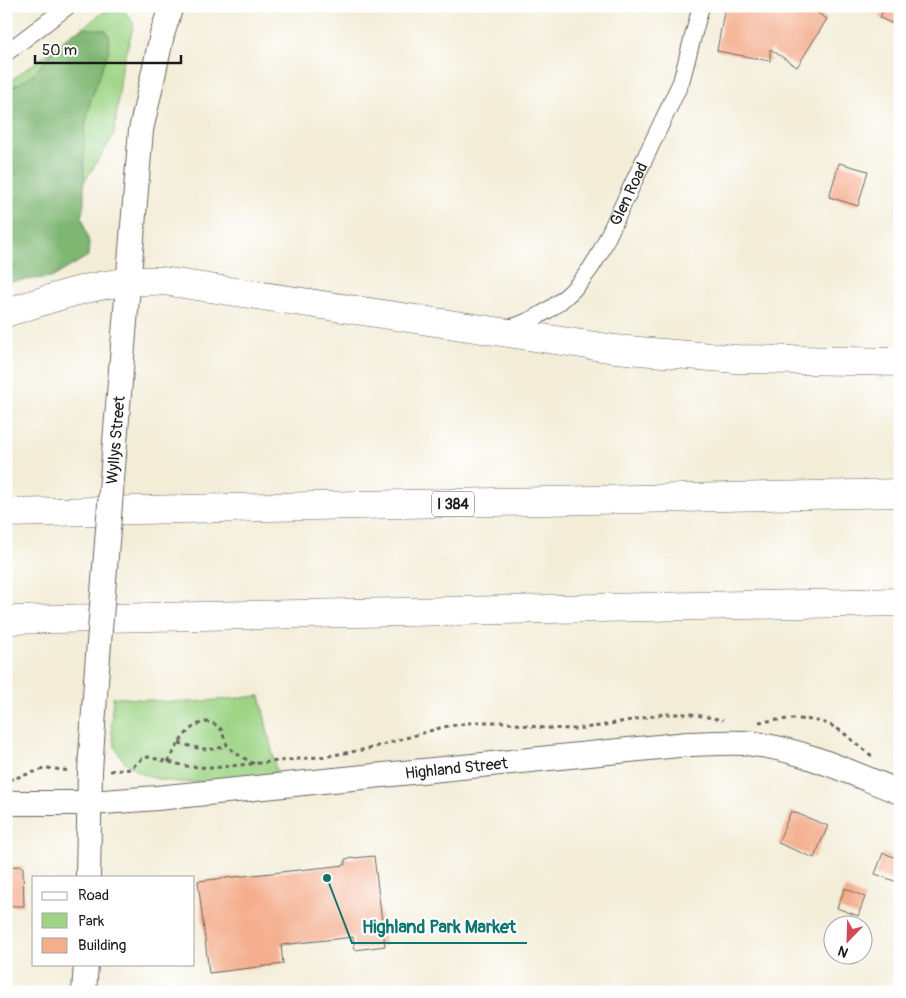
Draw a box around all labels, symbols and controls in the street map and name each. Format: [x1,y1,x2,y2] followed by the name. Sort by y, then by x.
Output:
[35,32,181,64] scale bar
[42,41,77,60] text: 50 m
[606,159,653,229] street label: Glen Road
[102,394,130,485] street label: Wyllys Street
[432,492,474,516] road number: I 384
[404,753,509,784] street label: Highland Street
[32,876,195,966] legend
[78,886,109,905] text: Road
[352,910,527,943] callout: Highland Park Market
[78,912,105,931] text: Park
[362,916,517,939] text: Highland Park Market
[824,916,874,966] north arrow
[78,936,126,955] text: Building
[835,942,851,961] text: N

